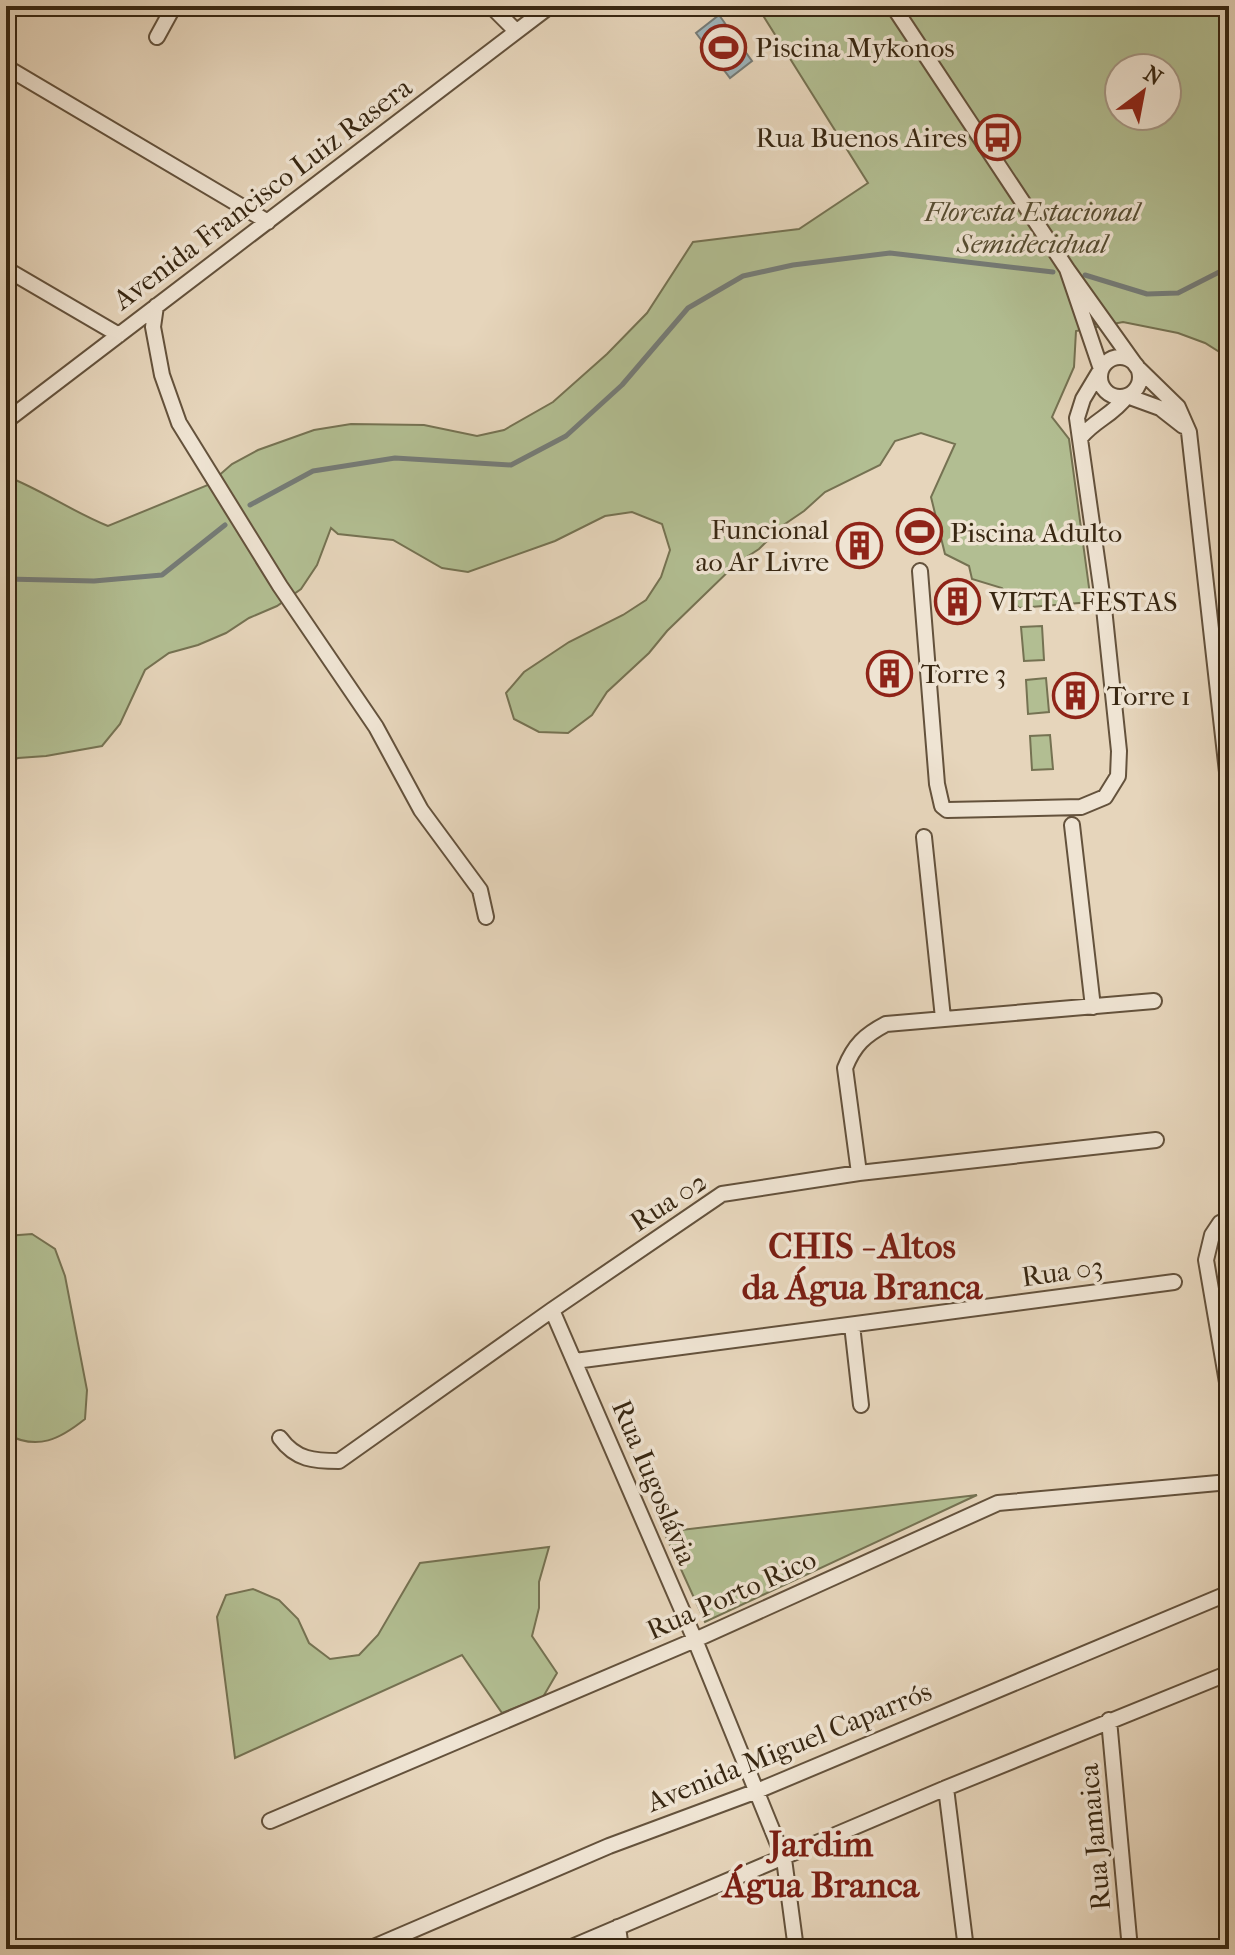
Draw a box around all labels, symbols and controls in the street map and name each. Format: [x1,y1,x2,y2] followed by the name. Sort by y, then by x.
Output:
[700,23,748,71] sports icon: Piscina Mykonos
[755,31,955,64] place label: Piscina Mykonos
[1103,52,1183,132] north arrow
[1139,60,1167,91] text: N
[106,70,419,317] street label: Avenida Francisco Luiz Rasera
[974,113,1022,161] bus stop icon: Rua Buenos Aires
[756,121,967,154] place label: Rua Buenos Aires
[923,195,1143,260] park label: Floresta Estacional Semidecidual
[895,508,943,556] sports icon: Piscina Adulto
[695,513,829,578] place label: Funcional ao Ar Livre
[950,516,1122,549] place label: Piscina Adulto
[836,521,884,569] building icon: Funcional ao Ar Livre
[934,577,982,625] building icon: VITTA FESTAS
[988,585,1177,618] place label: VITTA FESTAS
[866,649,914,697] building icon: Torre 3
[921,657,1006,690] place label: Torre 3
[1052,671,1100,719] building icon: Torre 1
[1107,679,1191,712] place label: Torre 1
[624,1165,713,1238] street label: Rua 02
[742,1225,984,1308] district label: CHIS - Altos da Água Branca
[1019,1249,1105,1294] street label: Rua 03
[605,1395,705,1571] street label: Rua Iugoslávia
[641,1542,821,1647] street label: Rua Porto Rico
[641,1674,936,1819] street label: Avenida Miguel Caparrós
[1072,1761,1117,1912] street label: Rua Jamaica
[721,1823,921,1906] district label: Jardim Água Branca

